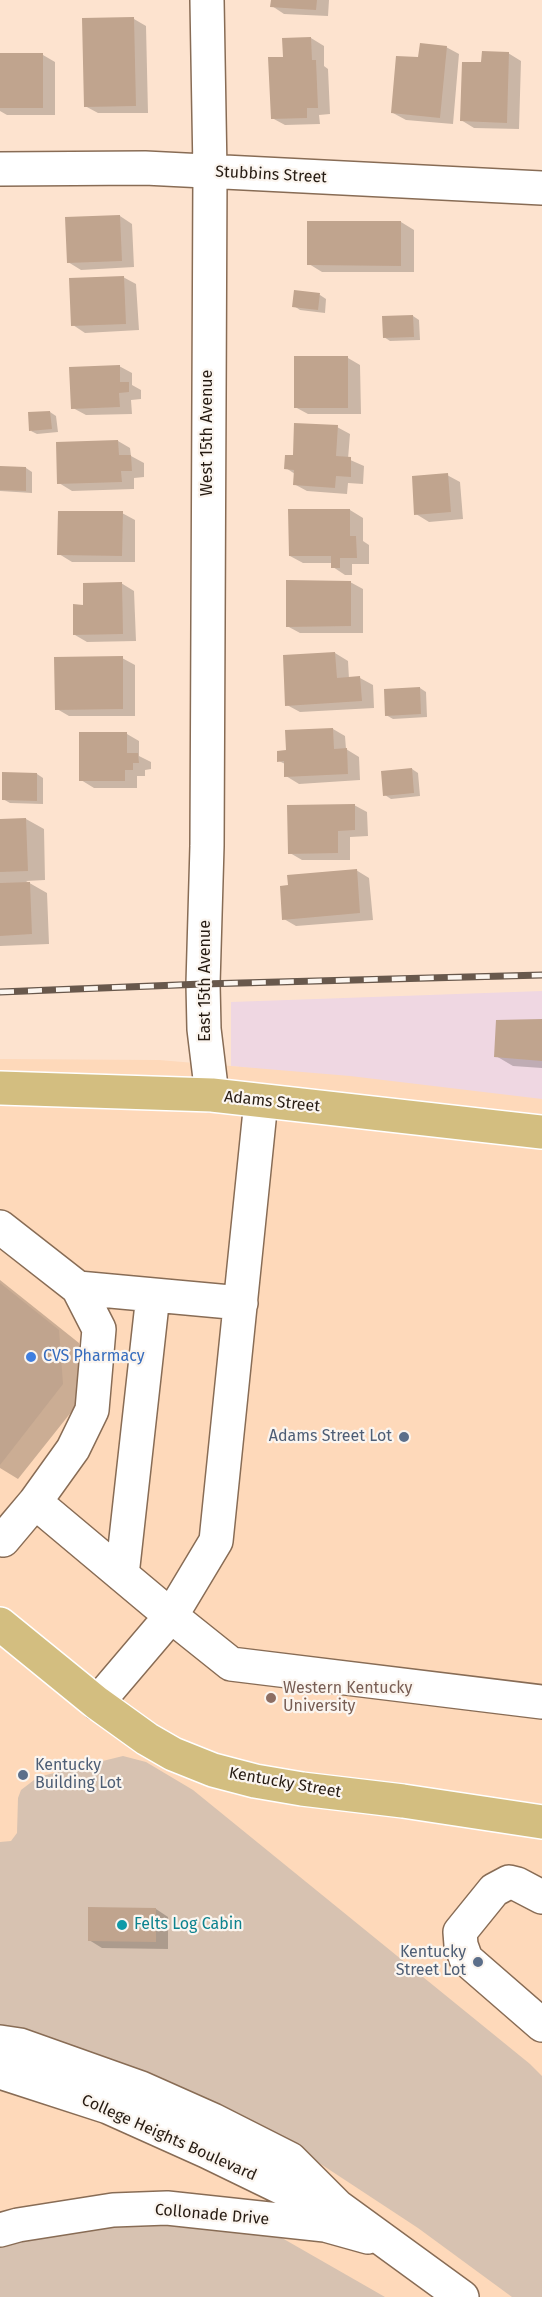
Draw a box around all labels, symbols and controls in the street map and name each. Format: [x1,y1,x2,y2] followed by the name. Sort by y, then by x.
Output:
[215,162,327,188] street label: Stubbins Street
[198,370,218,496] street label: West 15th Avenue
[196,920,216,1042] street label: East 15th Avenue
[223,1087,321,1117] street label: Adams Street
[43,1347,145,1367] place label: CVS Pharmacy
[24,1350,38,1364] marker: CVS Pharmacy
[269,1427,392,1447] place label: Adams Street Lot
[397,1430,411,1444] marker: Adams Street Lot
[283,1679,412,1717] place label: Western Kentucky University
[264,1691,278,1705] marker: Western Kentucky University
[35,1756,122,1794] place label: Kentucky Building Lot
[227,1764,343,1802] street label: Kentucky Street
[16,1768,30,1782] marker: Kentucky Building Lot
[134,1915,243,1935] place label: Felts Log Cabin
[115,1918,129,1932] marker: Felts Log Cabin
[396,1943,466,1981] place label: Kentucky Street Lot
[471,1955,485,1969] marker: Kentucky Street Lot
[79,2091,259,2185] street label: College Heights Boulevard
[154,2200,270,2230] street label: Collonade Drive

